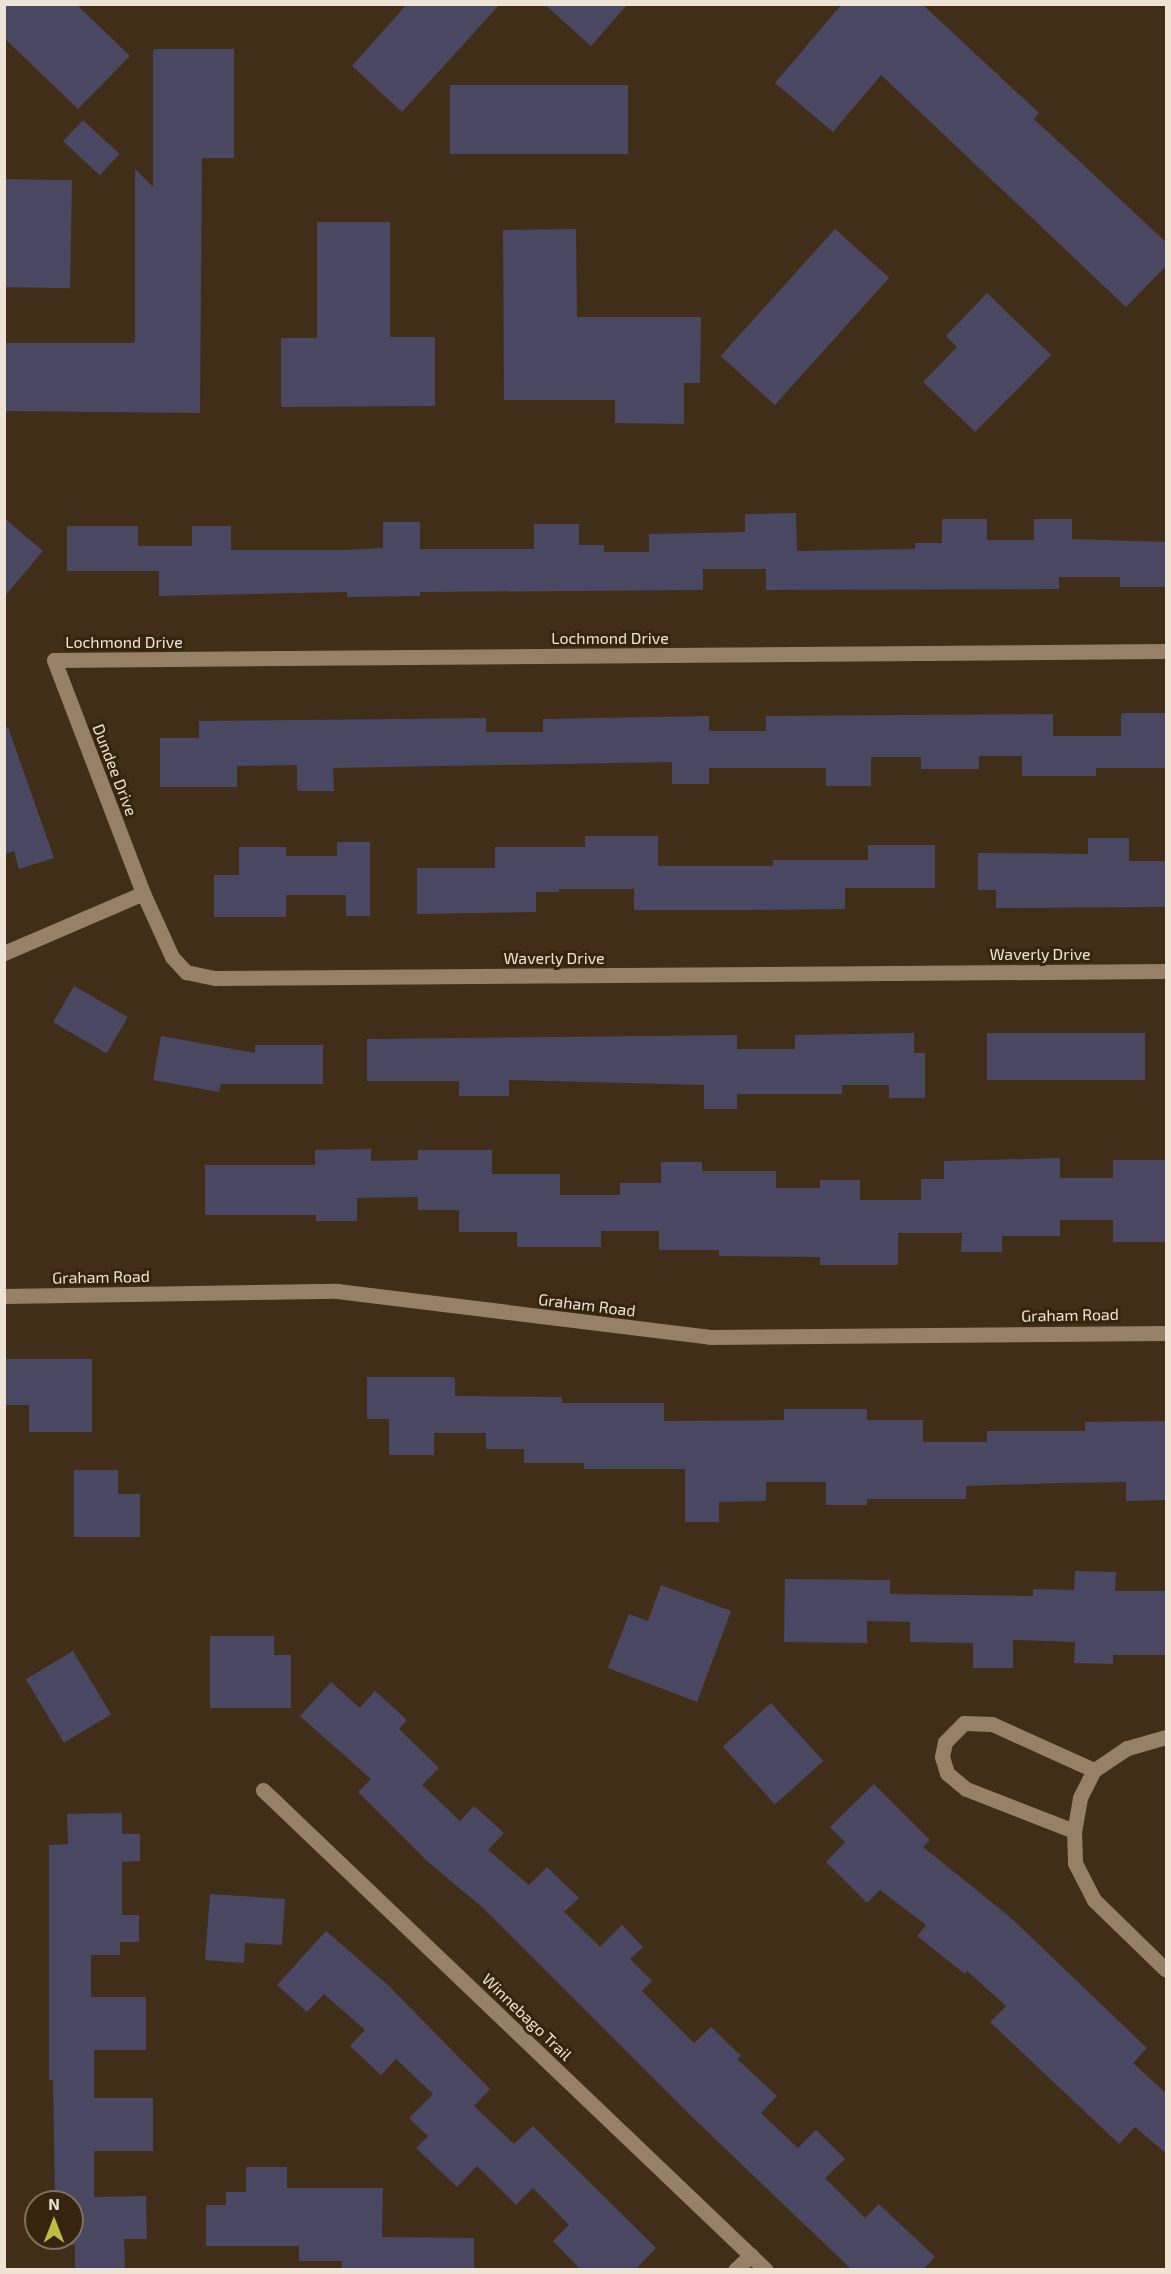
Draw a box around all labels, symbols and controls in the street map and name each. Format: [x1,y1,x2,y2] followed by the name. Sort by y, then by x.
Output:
[551,628,669,648] street label: Lochmond Drive
[65,632,183,652] street label: Lochmond Drive
[89,721,141,819] street label: Dundee Drive
[989,944,1091,964] street label: Waverly Drive
[503,948,605,968] street label: Waverly Drive
[52,1267,150,1287] street label: Graham Road
[537,1290,637,1320] street label: Graham Road
[1021,1305,1119,1325] street label: Graham Road
[478,1969,576,2065] street label: Winnebago Trail
[24,2190,84,2250] north arrow
[48,2194,60,2213] text: N

